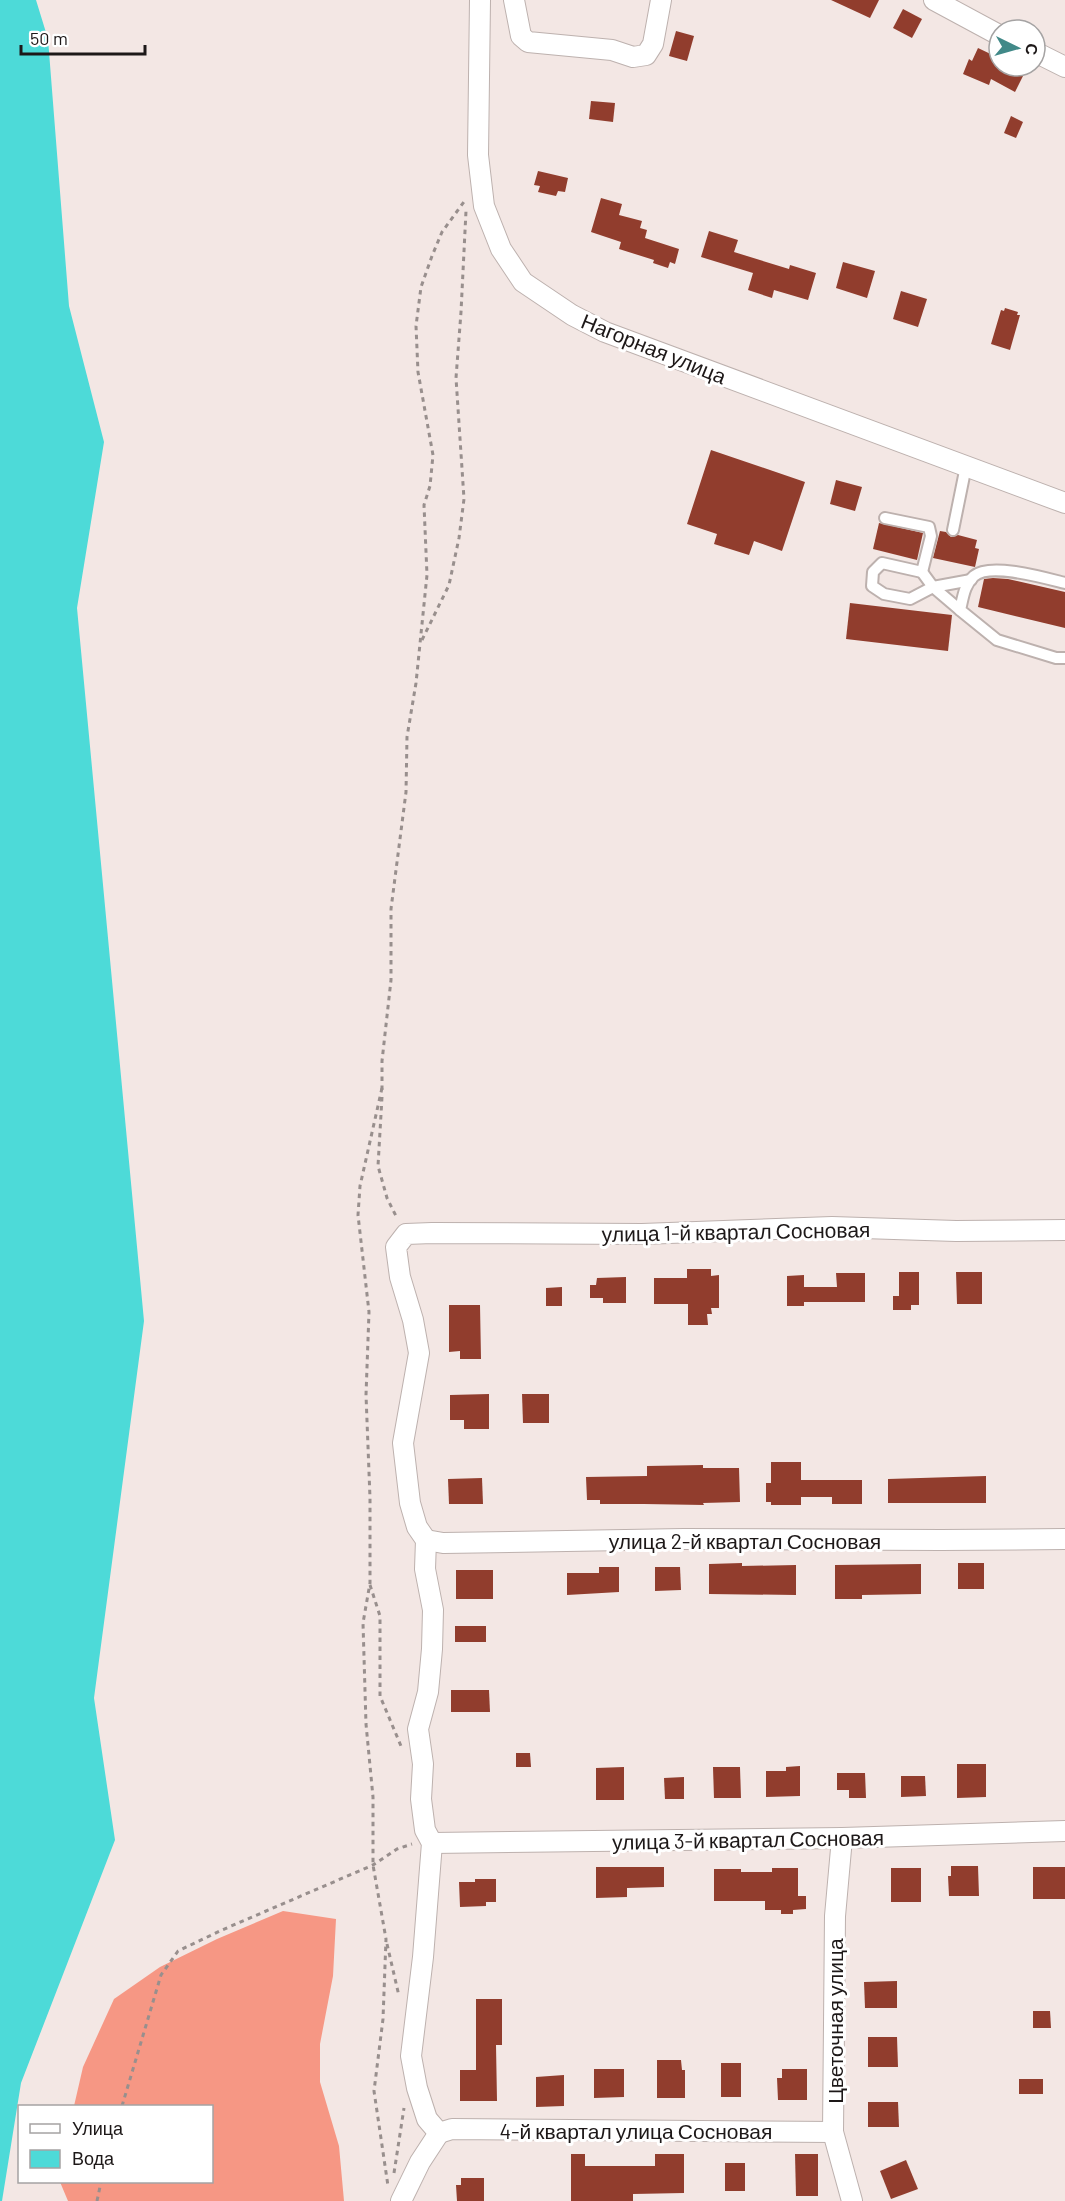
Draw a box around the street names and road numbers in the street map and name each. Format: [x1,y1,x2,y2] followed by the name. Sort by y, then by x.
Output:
[578,308,730,389] street label: Нагорная улица
[601,1216,871,1246] street label: улица 1-й квартал Сосновая
[609,1528,881,1553] street label: улица 2-й квартал Сосновая
[612,1824,884,1854] street label: улица 3-й квартал Сосновая
[822,1938,847,2104] street label: Цветочная улица
[500,2118,772,2143] street label: 4-й квартал улица Сосновая

